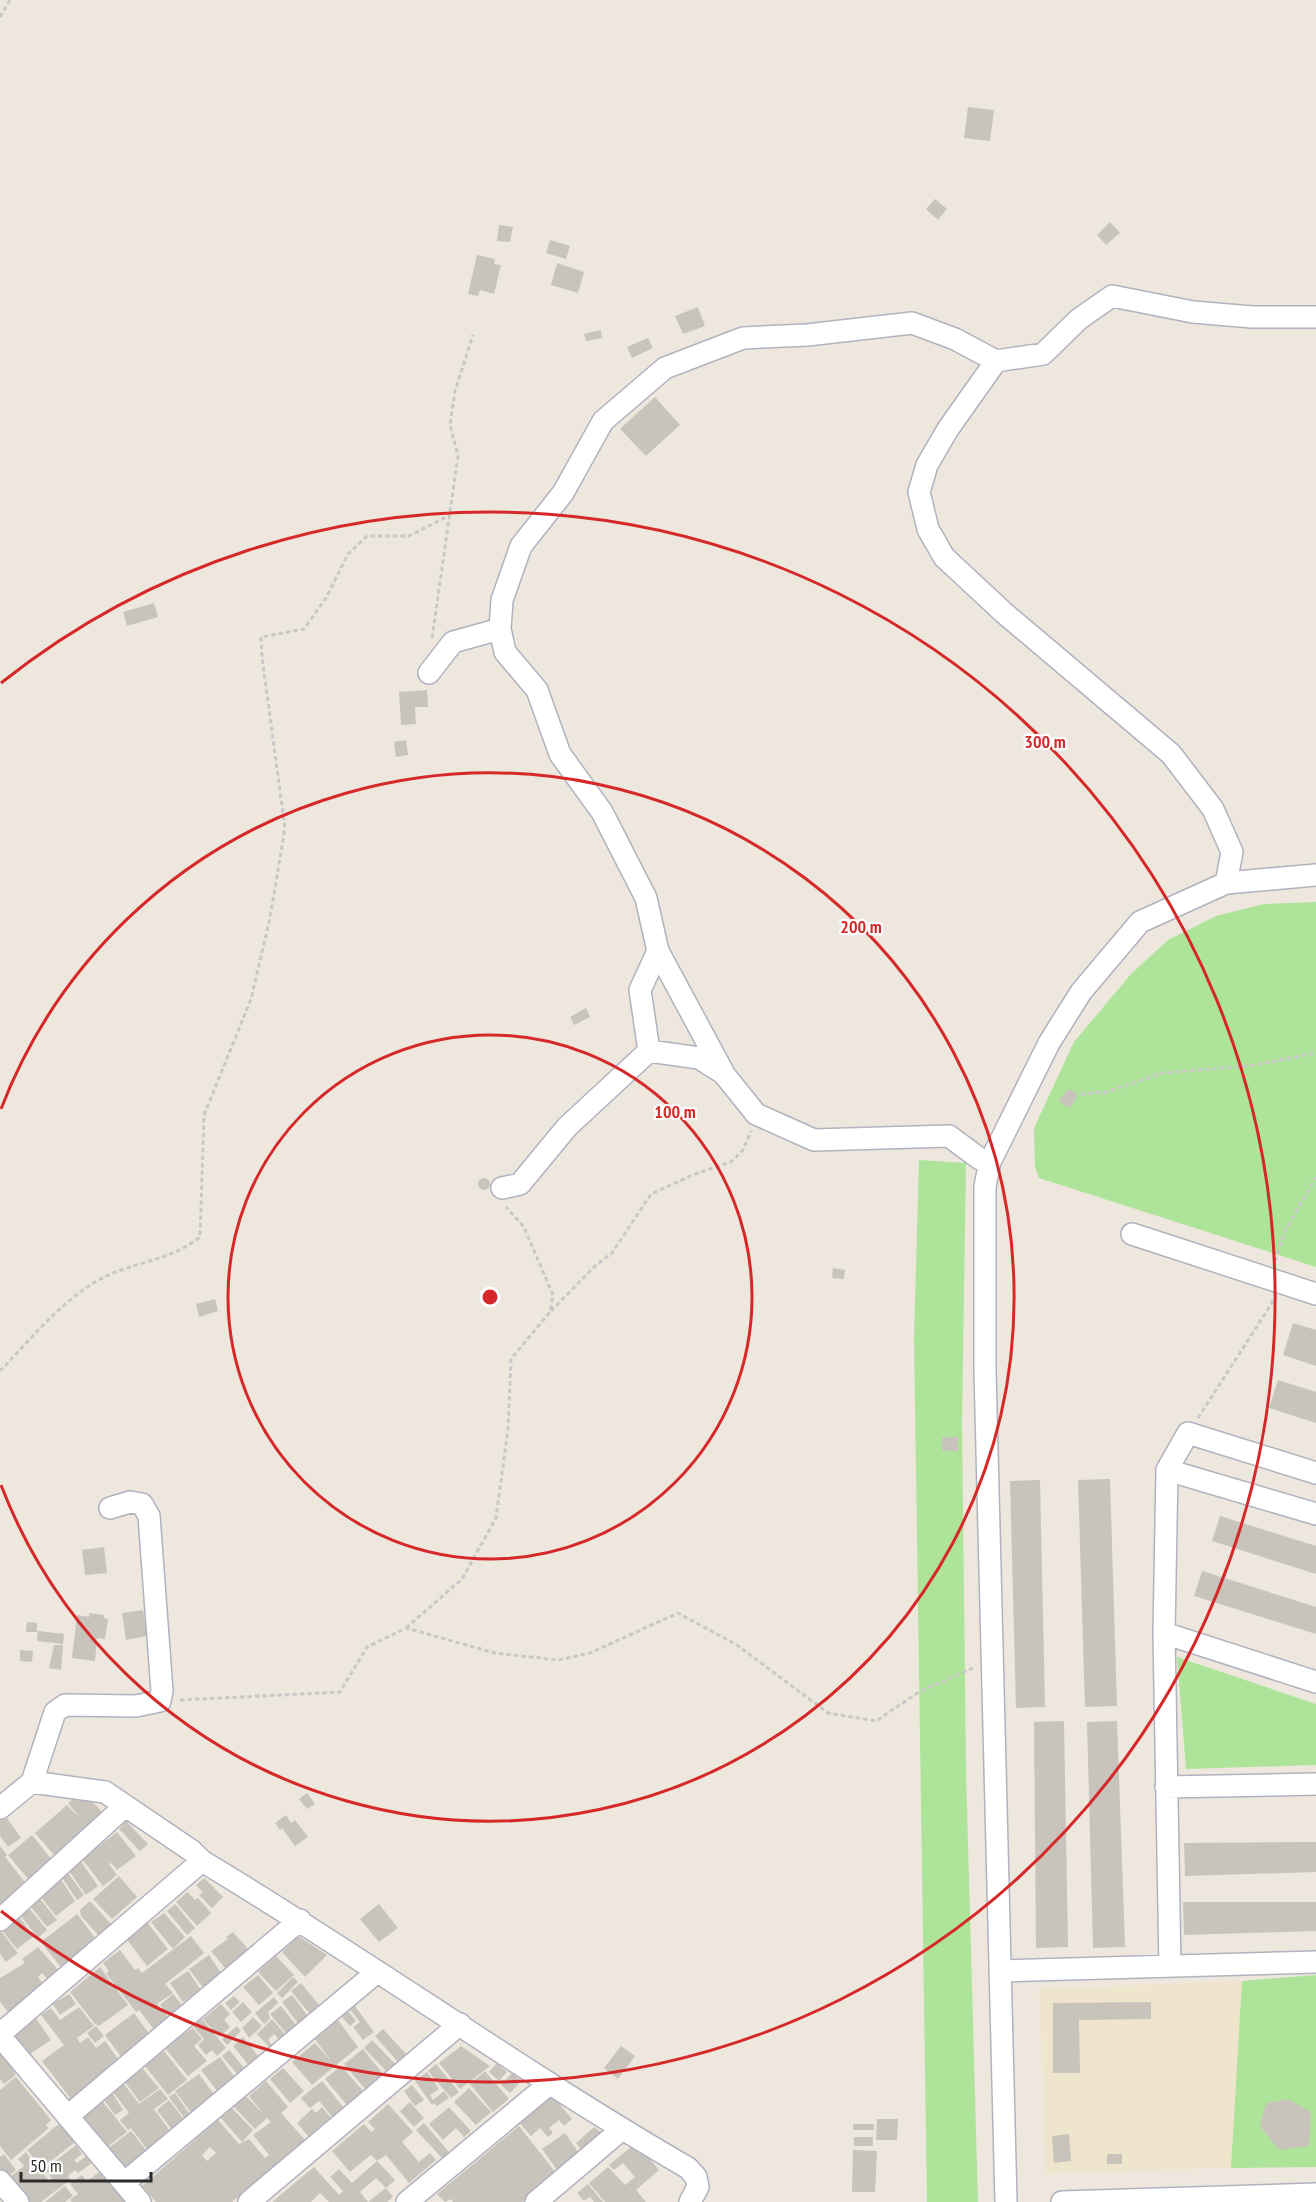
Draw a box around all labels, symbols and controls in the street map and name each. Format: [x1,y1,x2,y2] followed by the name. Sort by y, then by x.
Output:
[1024,730,1066,753] text: 300 m
[840,915,882,938] text: 200 m
[654,1100,696,1123] text: 100 m
[480,1287,500,1307] centre of rings
[21,2145,152,2183] scale bar
[30,2154,62,2177] text: 50 m

